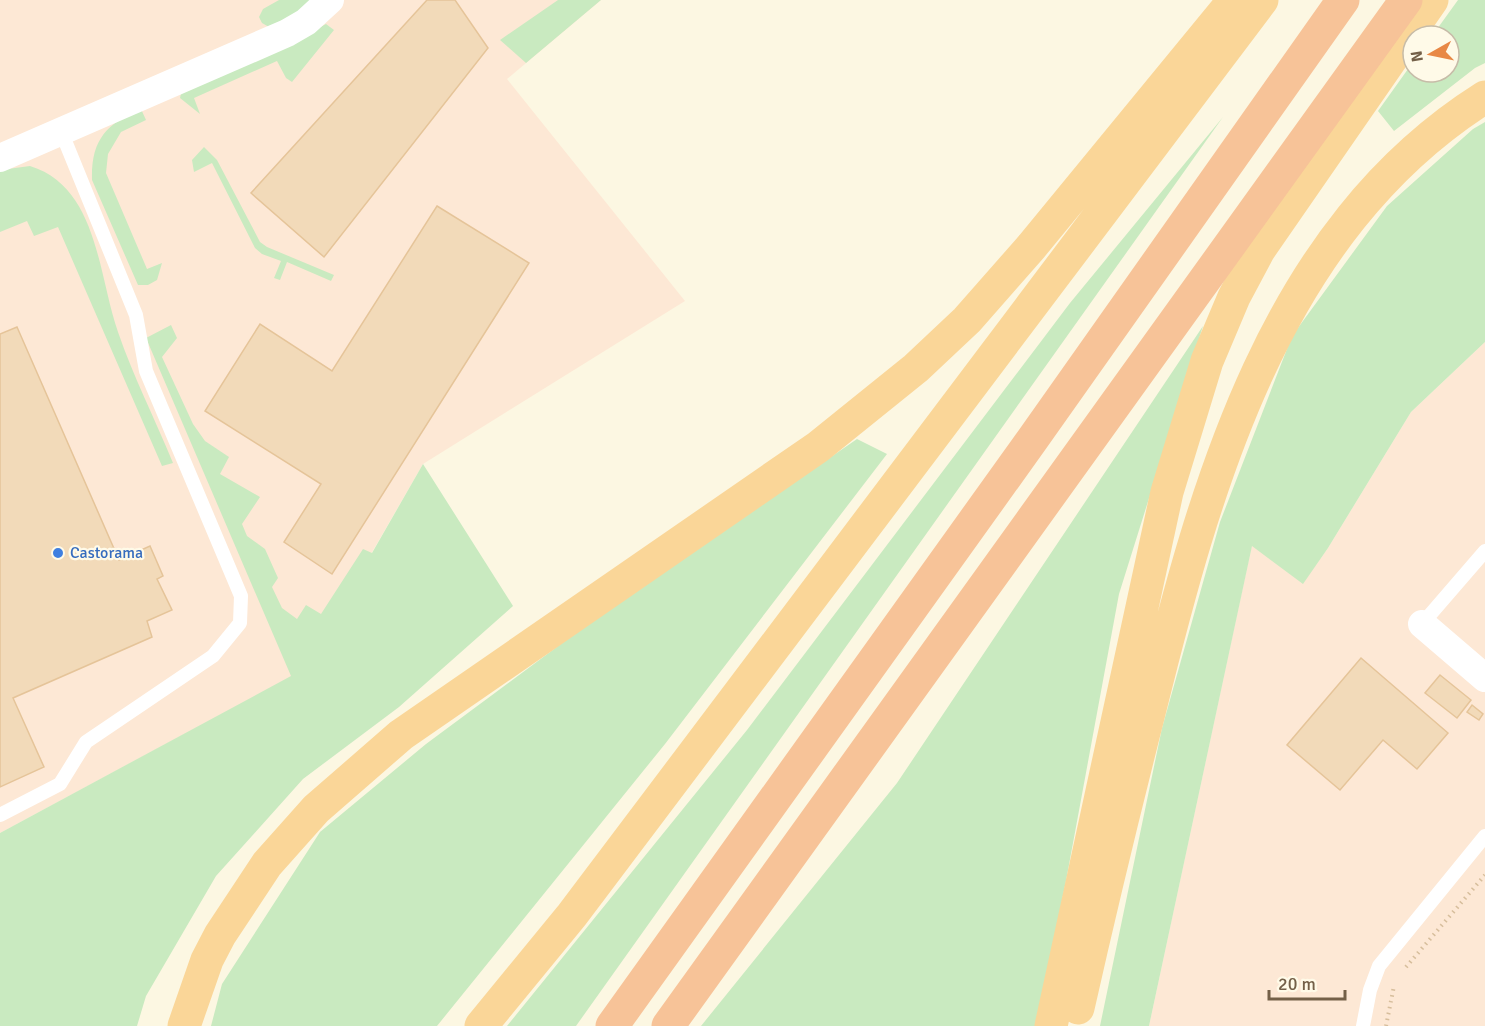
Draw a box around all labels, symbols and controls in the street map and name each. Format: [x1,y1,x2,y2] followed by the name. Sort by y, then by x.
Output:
[1401,24,1461,84] north arrow
[1406,49,1428,63] text: N
[70,543,143,563] place label: Castorama
[51,546,65,560] marker: Castorama
[1269,963,1346,1001] scale bar
[1278,973,1316,995] text: 20 m

